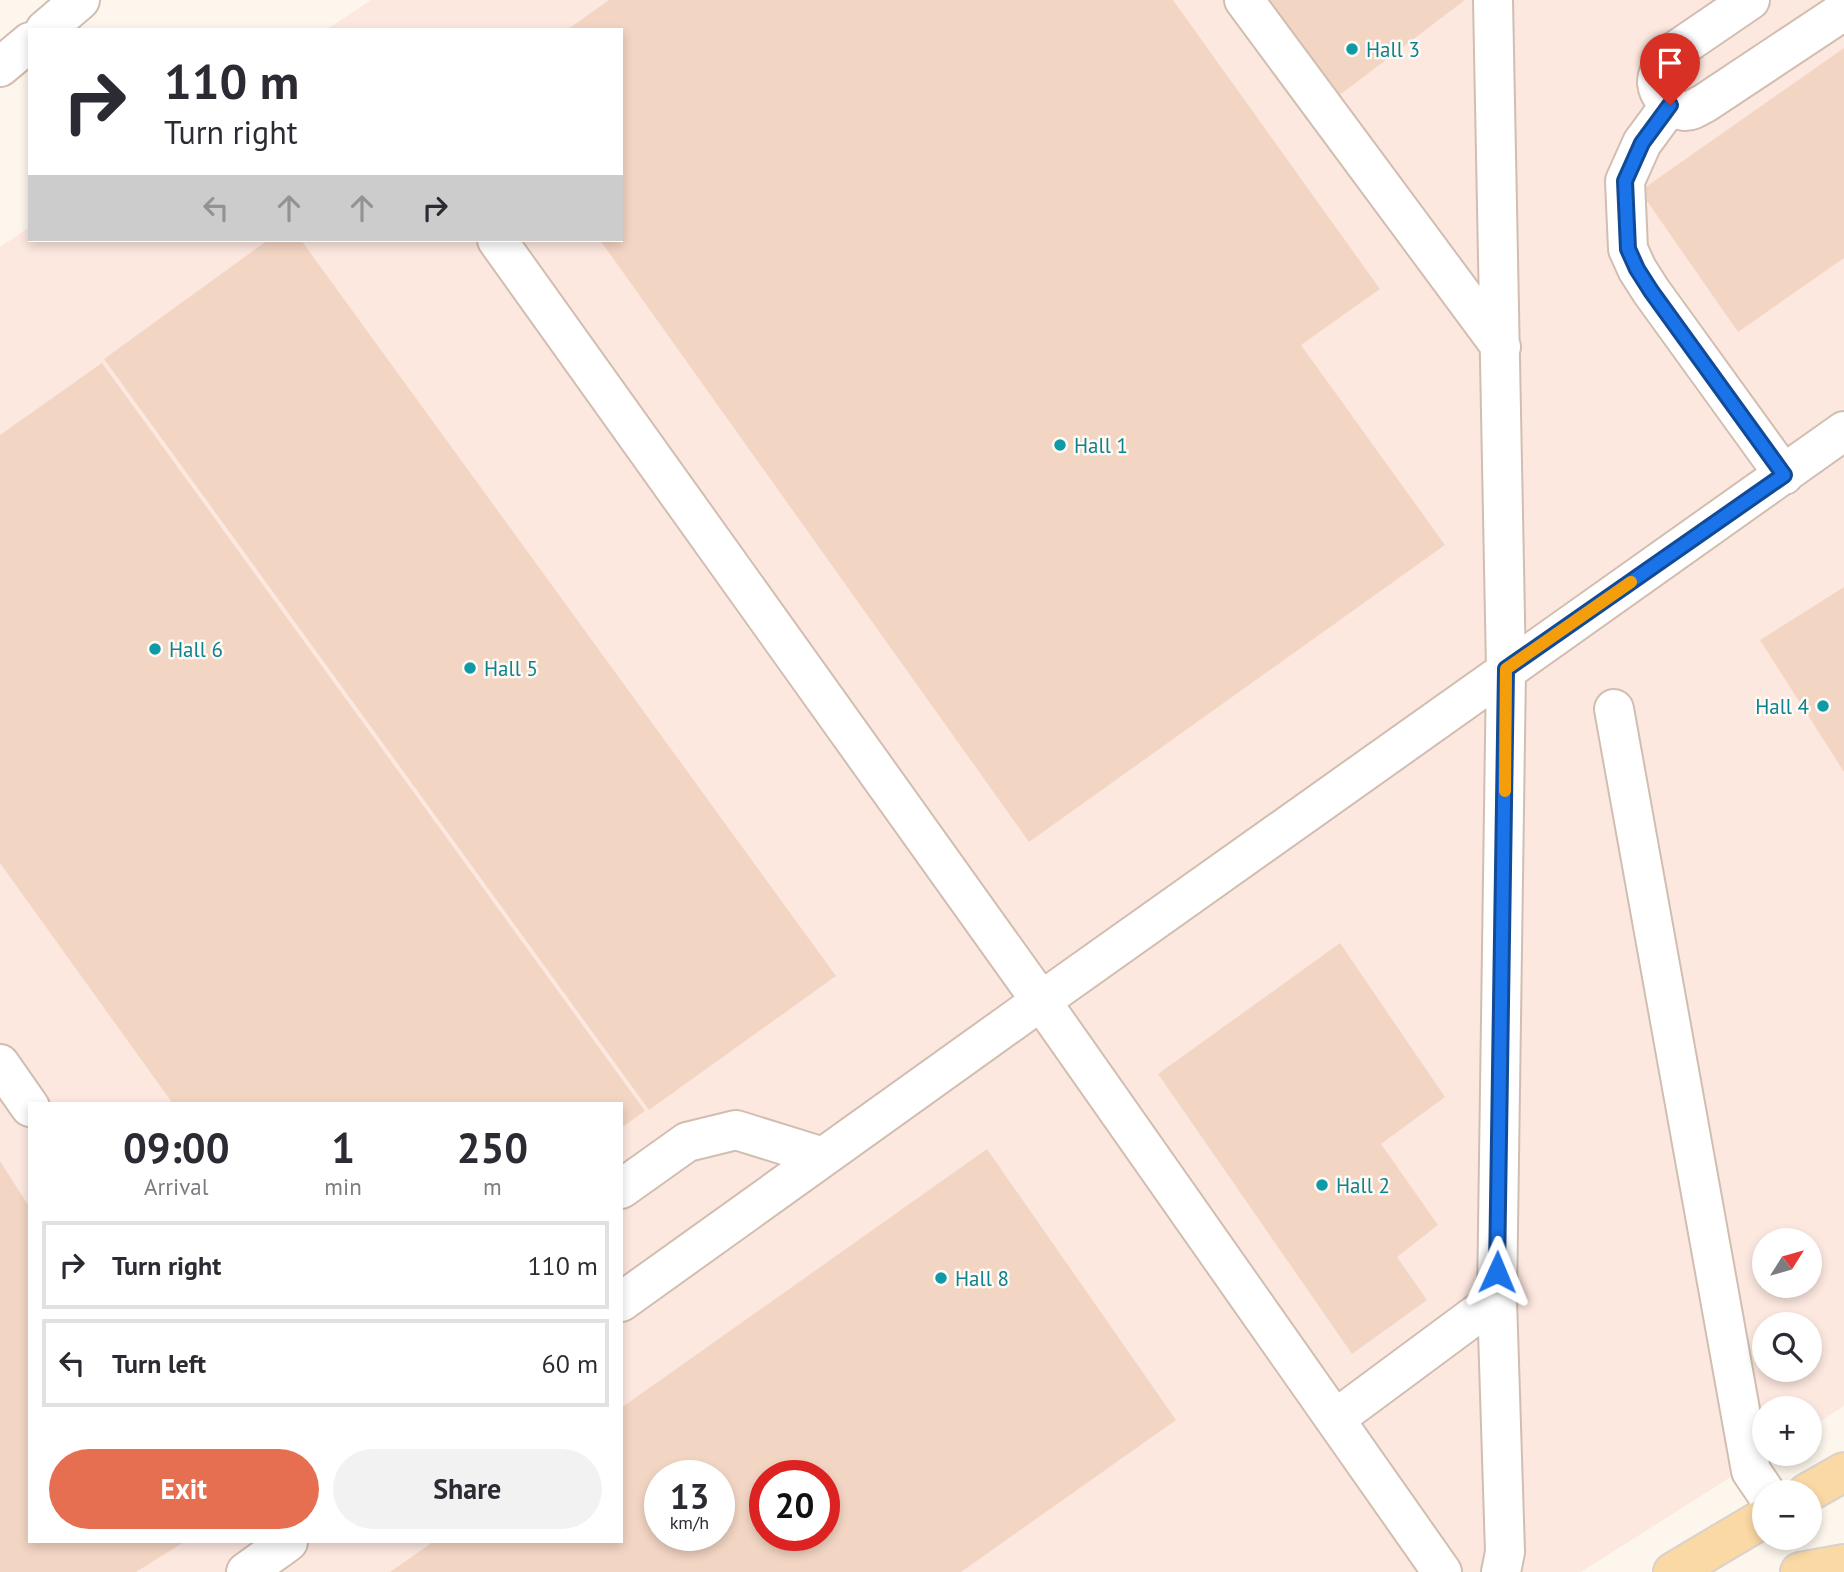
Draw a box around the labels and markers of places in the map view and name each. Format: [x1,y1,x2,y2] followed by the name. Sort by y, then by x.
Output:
[1640,33,1700,105] pin
[1366,36,1420,63] place label: Hall 3
[1344,41,1360,57] marker: Hall 3
[1074,432,1128,459] place label: Hall 1
[1052,437,1068,453] marker: Hall 1
[169,636,223,663] place label: Hall 6
[147,641,163,657] marker: Hall 6
[484,655,538,682] place label: Hall 5
[462,660,478,676] marker: Hall 5
[1755,693,1809,720] place label: Hall 4
[1815,698,1831,714] marker: Hall 4
[1336,1172,1390,1199] place label: Hall 2
[1314,1177,1330,1193] marker: Hall 2
[955,1265,1009,1292] place label: Hall 8
[933,1270,949,1286] marker: Hall 8

